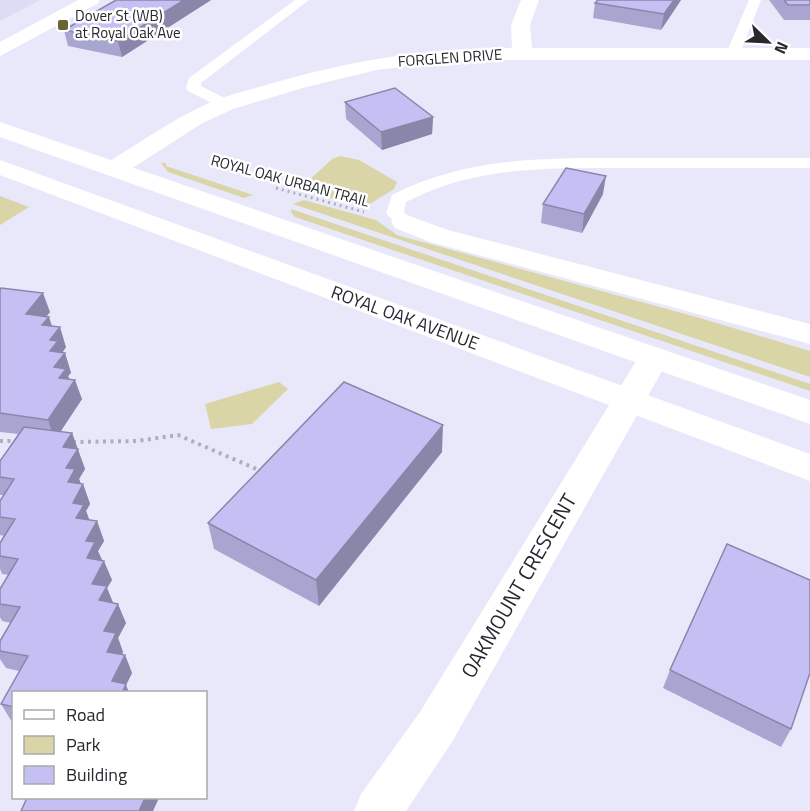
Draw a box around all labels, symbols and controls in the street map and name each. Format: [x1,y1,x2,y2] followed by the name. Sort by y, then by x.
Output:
[75,4,181,44] place label: Dover St (WB) at Royal Oak Ave
[738,12,798,72] north arrow
[56,18,70,32] marker: Dover St (WB) at Royal Oak Ave
[768,38,795,58] text: N
[397,42,503,73] street label: FORGLEN DRIVE
[208,148,372,213] street label: ROYAL OAK URBAN TRAIL
[327,278,483,357] street label: ROYAL OAK AVENUE
[452,487,584,684] street label: OAKMOUNT CRESCENT
[12,691,207,799] legend
[66,701,105,728] text: Road
[66,731,101,758] text: Park
[66,761,127,788] text: Building

